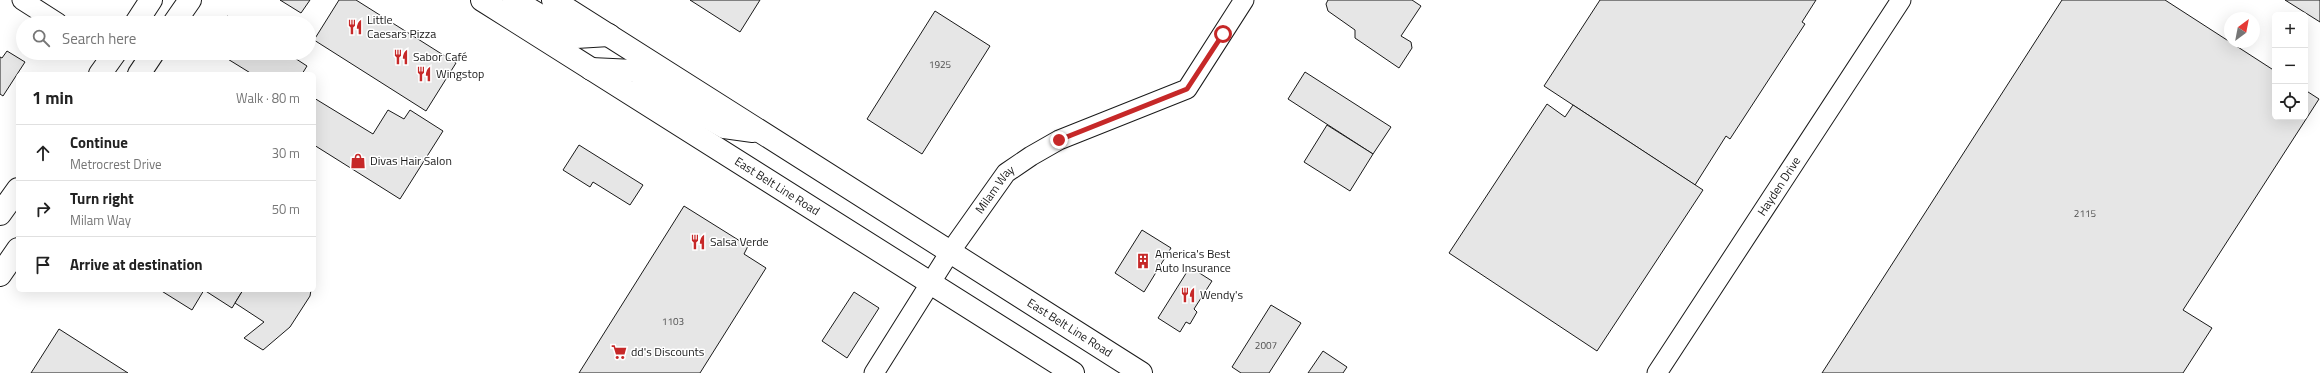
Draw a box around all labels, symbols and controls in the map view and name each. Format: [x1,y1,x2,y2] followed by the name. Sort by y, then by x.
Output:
[367,10,436,43] place label: Little Caesars Pizza
[2224,12,2260,48] north arrow
[2272,12,2308,120] map controls
[2272,12,2308,48] button: +
[16,16,316,60] search box
[346,18,364,36] restaurant icon: Little Caesars Pizza
[1214,25,1232,43] route start
[30,27,52,49] icon: search
[62,27,136,50] text: Search here
[413,47,467,66] place label: Sabor Café
[392,48,410,66] restaurant icon: Sabor Café
[2272,48,2308,84] button: −
[929,57,952,72] house number: 1925
[436,64,484,83] place label: Wingstop
[415,65,433,83] restaurant icon: Wingstop
[2272,84,2308,120] button: locate
[32,85,73,111] text: 1 min
[236,88,300,108] text: Walk · 80 m
[70,131,128,154] text: Continue
[1050,131,1068,149] route end
[32,142,54,164] icon: ahead
[272,143,300,163] text: 30 m
[370,151,452,170] place label: Divas Hair Salon
[349,152,367,170] shop icon: Divas Hair Salon
[731,152,824,220] street label: East Belt Line Road
[1752,153,1805,220] street label: Hayden Drive
[70,154,162,174] text: Metrocrest Drive
[970,160,1018,217] street label: Milam Way
[70,187,134,210] text: Turn right
[32,198,54,220] icon: right
[272,199,300,219] text: 50 m
[2074,206,2097,221] house number: 2115
[70,210,131,230] text: Milam Way
[710,232,769,251] place label: Salsa Verde
[689,233,707,251] restaurant icon: Salsa Verde
[1155,244,1231,277] place label: America's Best Auto Insurance
[1134,252,1152,270] building icon: America's Best Auto Insurance
[70,253,203,276] text: Arrive at destination
[32,254,54,276] icon: arrive
[1200,285,1243,304] place label: Wendy's
[1179,286,1197,304] restaurant icon: Wendy's
[1024,293,1116,362] street label: East Belt Line Road
[662,314,684,329] house number: 1103
[1255,338,1277,353] house number: 2007
[631,342,705,361] place label: dd's Discounts
[610,343,628,361] supermarket icon: dd's Discounts

